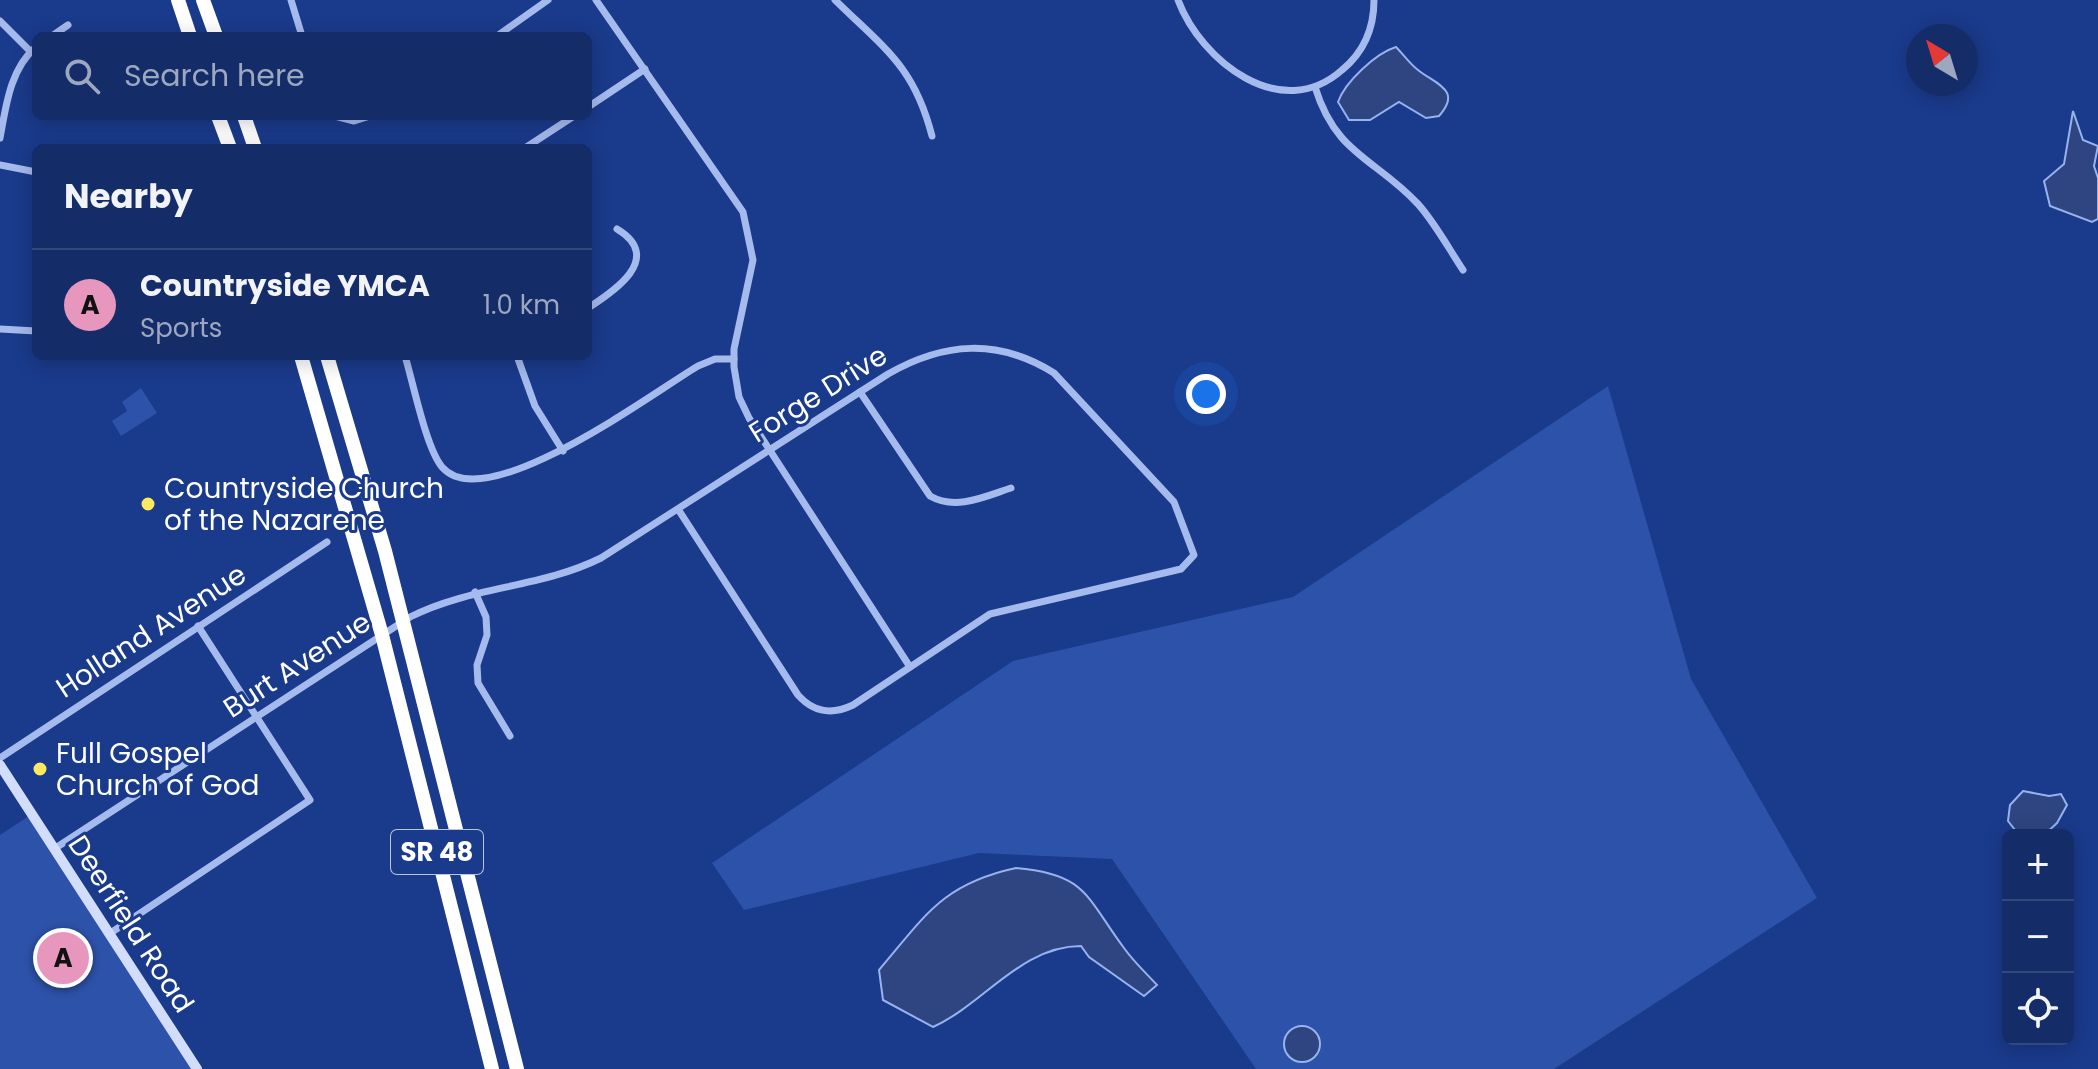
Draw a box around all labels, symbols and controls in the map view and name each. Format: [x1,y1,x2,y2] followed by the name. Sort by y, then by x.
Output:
[1906,24,1978,96] north arrow
[32,32,592,120] search box
[60,54,104,98] icon: search
[124,54,305,97] text: Search here
[64,172,193,220] text: Nearby
[140,264,430,307] text: Countryside YMCA
[80,287,100,323] text: A
[483,287,560,323] text: 1.0 km
[140,310,222,346] text: Sports
[741,336,895,452] street label: Forge Drive
[1186,374,1226,414] your location
[164,469,444,540] place label: Countryside Church of the Nazarene
[139,495,157,513] marker: Countryside Church of the Nazarene
[48,555,254,707] street label: Holland Avenue
[216,603,378,727] street label: Burt Avenue
[56,734,260,805] place label: Full Gospel Church of God
[31,760,49,778] marker: Full Gospel Church of God
[59,828,203,1020] street label: Deerfield Road
[2002,829,2074,1045] map controls
[2002,829,2074,901] button: +
[391,830,483,874] road number: SR 48
[2002,901,2074,973] button: −
[37,928,89,988] pin: A
[2002,973,2074,1045] button: locate

